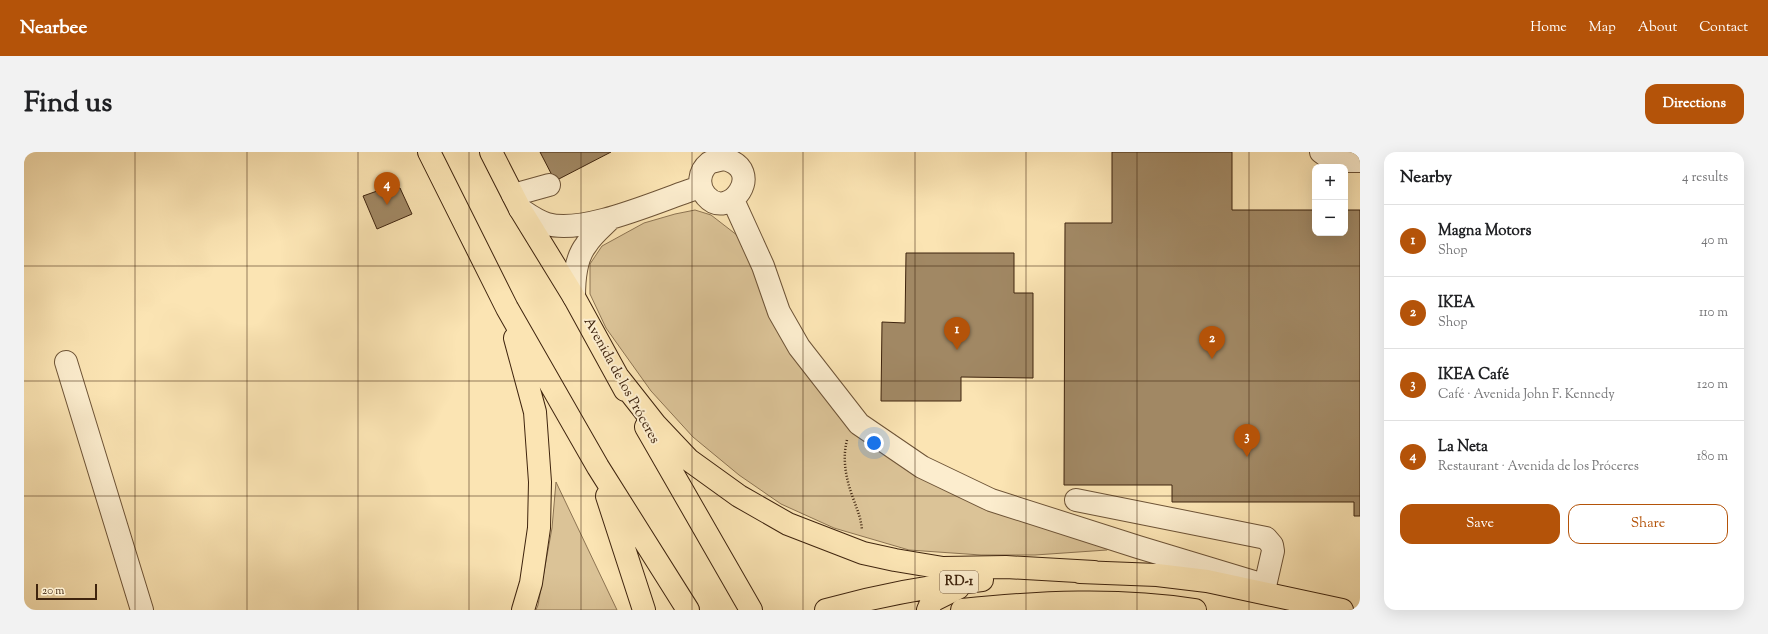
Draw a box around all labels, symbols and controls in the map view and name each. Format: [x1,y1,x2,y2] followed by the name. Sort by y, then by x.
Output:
[20,15,87,42] text: Nearbee
[1530,18,1567,38] text: Home
[1589,18,1616,38] text: Map
[1638,18,1677,38] text: About
[1699,18,1748,38] text: Contact
[24,84,112,124] text: Find us
[1645,84,1744,124] button: Directions
[1312,164,1348,236] map controls
[1312,164,1348,200] button: +
[1400,166,1452,190] text: Nearby
[1682,169,1728,187] text: 4 results
[374,172,400,205] pin: 4
[1312,200,1348,236] button: −
[1438,221,1531,242] text: Magna Motors
[1411,232,1415,250] text: 1
[1701,232,1728,250] text: 40 m
[1438,242,1467,260] text: Shop
[1438,293,1475,314] text: IKEA
[1410,304,1416,322] text: 2
[1699,304,1728,322] text: 110 m
[578,314,664,448] street label: Avenida de los Próceres
[1438,314,1467,332] text: Shop
[944,317,970,350] pin: 1
[1199,326,1225,359] pin: 2
[1438,365,1509,386] text: IKEA Café
[1410,376,1416,394] text: 3
[1697,376,1728,394] text: 120 m
[1438,386,1615,404] text: Café · Avenida John F. Kennedy
[1234,424,1260,457] pin: 3
[864,433,884,453] your location
[1438,437,1488,458] text: La Neta
[1410,448,1416,466] text: 4
[1697,448,1728,466] text: 180 m
[1438,458,1639,476] text: Restaurant · Avenida de los Próceres
[1400,504,1560,544] button: Save
[1568,504,1728,544] button: Share
[940,571,978,593] road number: RD-1
[36,582,97,601] scale bar
[42,583,64,599] text: 20 m

